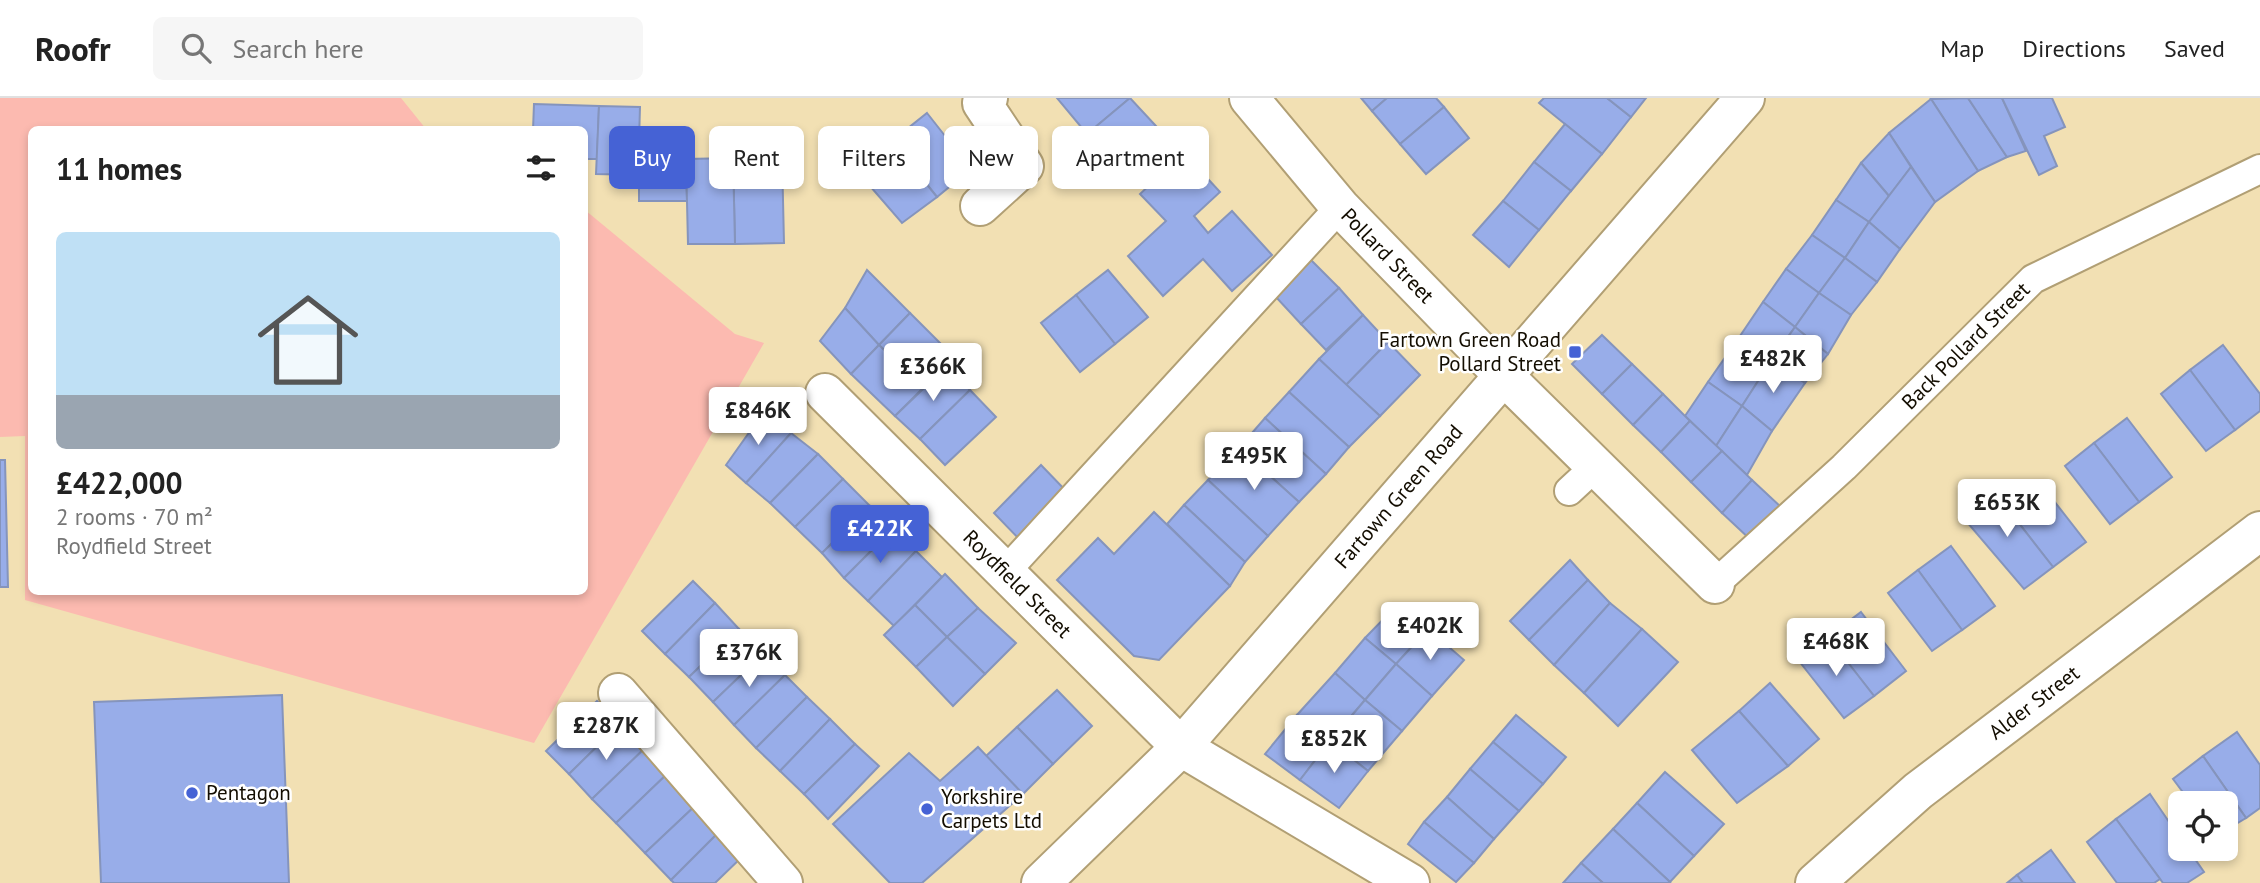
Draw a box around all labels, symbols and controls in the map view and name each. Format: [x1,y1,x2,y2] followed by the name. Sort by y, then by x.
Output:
[153,17,643,80] search box
[35,27,111,70] text: Roofr
[177,29,215,67] icon: search
[233,32,364,65] text: Search here
[1940,33,1984,64] text: Map
[2022,33,2126,64] text: Directions
[2164,33,2225,64] text: Saved
[609,126,695,189] chip: Buy
[709,126,804,189] chip: Rent
[818,126,930,189] chip: Filters
[944,126,1038,189] chip: New
[1052,126,1209,189] chip: Apartment
[56,149,182,188] text: 11 homes
[522,149,560,187] icon: filters
[1335,202,1440,309] street label: Pollard Street
[1896,276,2035,415] street label: Back Pollard Street
[245,277,371,403] icon: home
[1379,326,1561,377] place label: Fartown Green Road Pollard Street
[1724,336,1822,395] pin: £482K
[1740,343,1806,372] text: £482K
[884,344,982,403] pin: £366K
[1567,344,1583,360] marker: Fartown Green Road Pollard Street
[900,351,966,380] text: £366K
[709,388,807,447] pin: £846K
[725,395,791,424] text: £846K
[1328,419,1468,574] street label: Fartown Green Road
[1205,432,1303,492] pin: £495K
[1221,440,1287,469] text: £495K
[56,463,183,502] text: £422,000
[1958,480,2056,539] pin: £653K
[1974,487,2040,516] text: £653K
[56,502,213,531] text: 2 rooms · 70 m²
[831,505,929,565] pin: £422K
[847,513,913,542] text: £422K
[958,524,1078,643] street label: Roydfield Street
[56,531,212,560] text: Roydfield Street
[1381,602,1479,662] pin: £402K
[1397,610,1463,639] text: £402K
[1787,618,1885,678] pin: £468K
[1803,626,1869,655] text: £468K
[700,630,798,689] pin: £376K
[716,637,782,666] text: £376K
[1983,659,2085,745] street label: Alder Street
[557,702,655,762] pin: £287K
[573,710,639,739] text: £287K
[1285,716,1383,775] pin: £852K
[1301,723,1367,752] text: £852K
[206,779,291,806] place label: Pentagon
[941,783,1042,834] place label: Yorkshire Carpets Ltd
[184,785,200,801] marker: Pentagon
[2168,791,2238,861] map controls
[2168,791,2238,861] button: locate
[919,801,935,817] marker: Yorkshire Carpets Ltd

